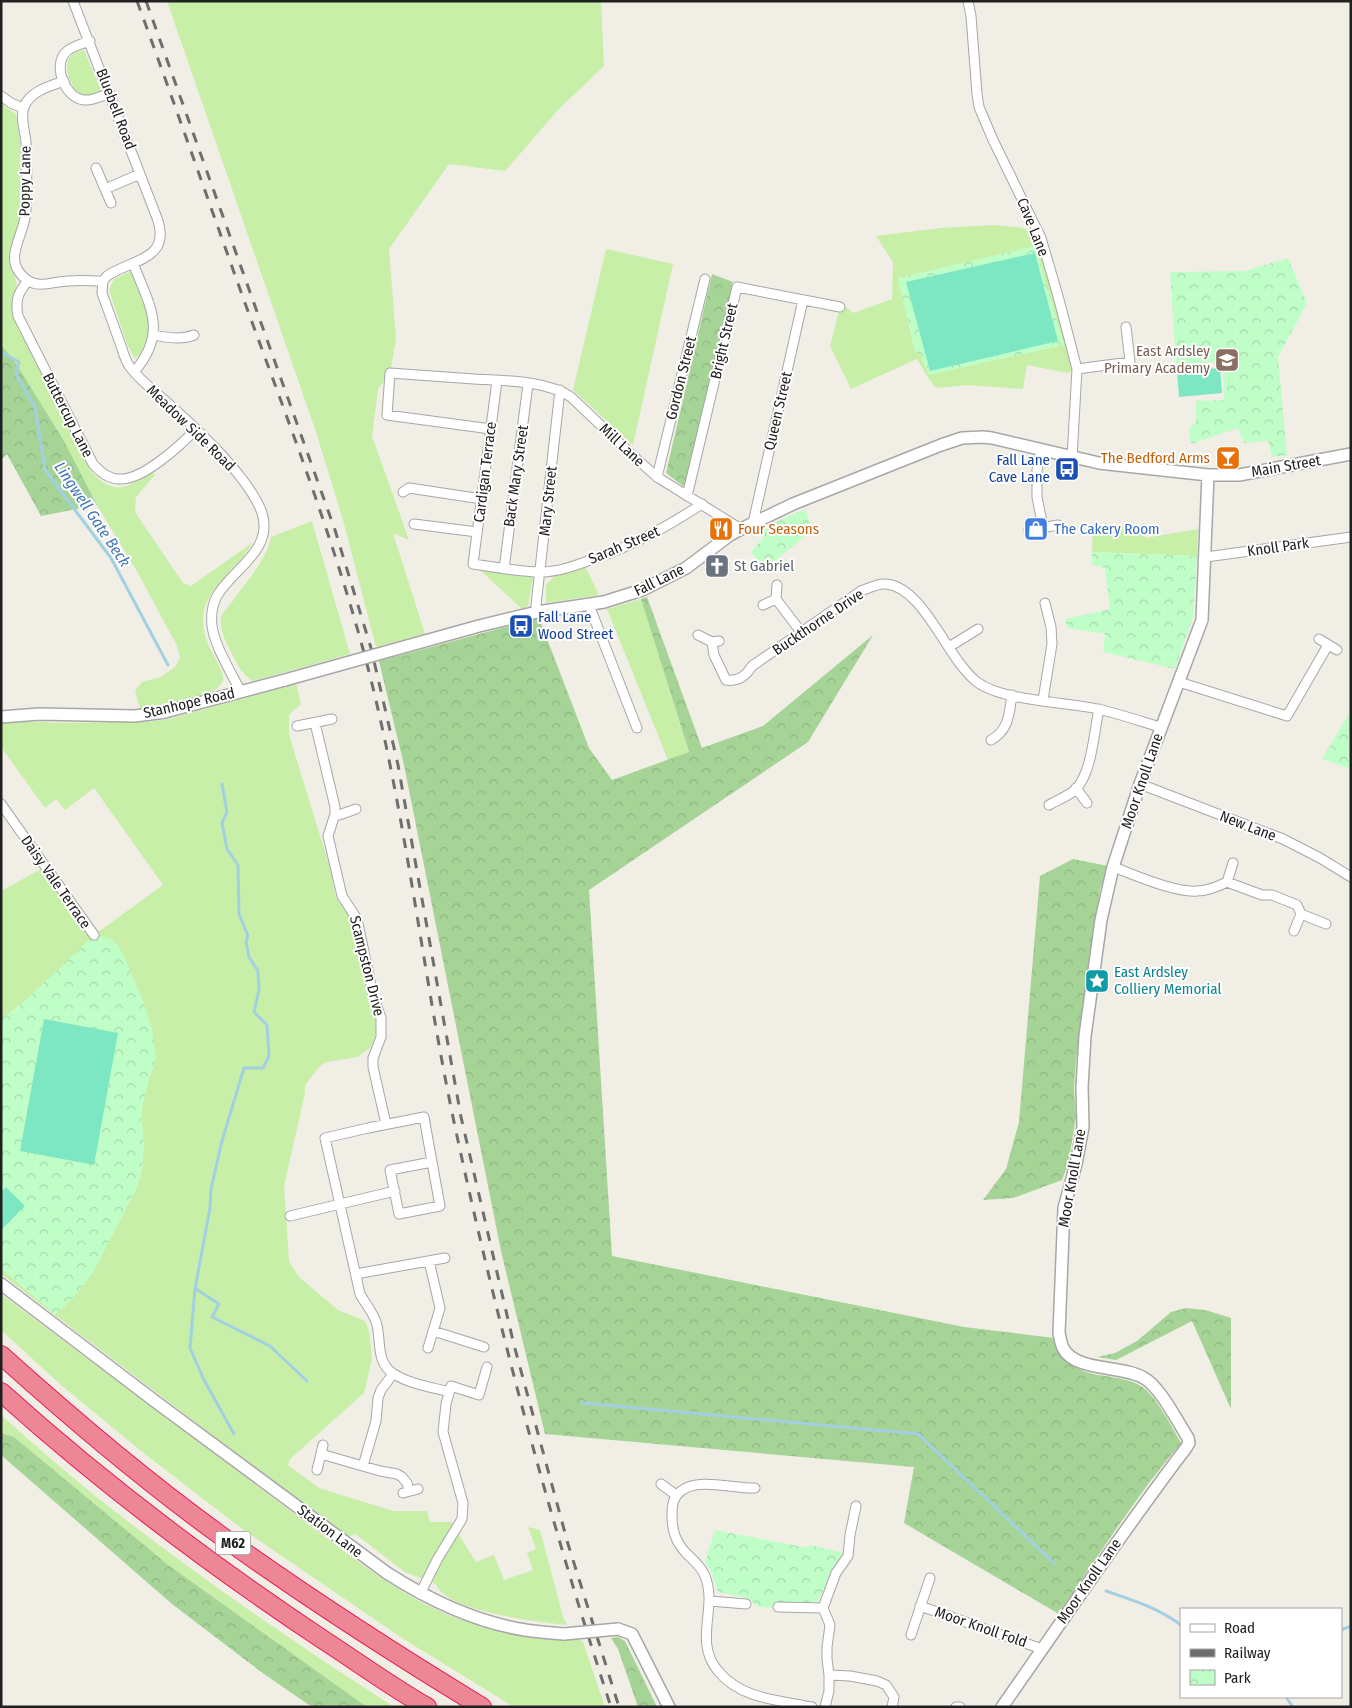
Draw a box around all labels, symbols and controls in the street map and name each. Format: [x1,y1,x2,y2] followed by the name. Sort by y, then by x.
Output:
[92,66,140,152] street label: Bluebell Road
[15,146,35,216] street label: Poppy Lane
[1013,195,1053,259] street label: Cave Lane
[707,301,742,381] street label: Bright Street
[662,334,700,422] street label: Gordon Street
[1104,342,1210,377] place label: East Ardsley Primary Academy
[1214,347,1240,373] school or university icon: East Ardsley Primary Academy
[39,370,97,460] street label: Buttercup Lane
[760,370,796,452] street label: Queen Street
[143,381,239,475] street label: Meadow Side Road
[596,420,648,470] street label: Mill Lane
[470,421,500,523] street label: Cardigan Terrace
[500,424,532,528] street label: Back Mary Street
[1215,445,1241,471] bar icon: The Bedford Arms
[1101,449,1210,467] place label: The Bedford Arms
[989,451,1050,486] place label: Fall Lane Cave Lane
[1250,451,1322,481] street label: Main Street
[1054,456,1080,482] bus stop icon: Fall Lane Cave Lane
[50,458,135,570] water label: Lingwell Gate Beck
[535,465,561,537] street label: Mary Street
[708,516,734,542] restaurant icon: Four Seasons
[1023,516,1049,542] shop icon: The Cakery Room
[738,520,819,538] place label: Four Seasons
[1054,520,1160,538] place label: The Cakery Room
[586,522,662,568] street label: Sarah Street
[1246,534,1310,560] street label: Knoll Park
[704,553,730,579] church icon: St Gabriel
[734,557,794,575] place label: St Gabriel
[631,560,687,600] street label: Fall Lane
[769,585,867,659] street label: Buckthorne Drive
[538,608,613,643] place label: Fall Lane Wood Street
[508,613,534,639] bus stop icon: Fall Lane Wood Street
[142,684,236,722] street label: Stanhope Road
[1117,731,1167,831] street label: Moor Knoll Lane
[1217,807,1279,845] street label: New Lane
[17,832,95,932] street label: Daisy Vale Terrace
[346,914,388,1018] street label: Scampston Drive
[1114,963,1221,998] place label: East Ardsley Colliery Memorial
[1084,968,1110,994] place icon: East Ardsley Colliery Memorial
[1054,1127,1090,1229] street label: Moor Knoll Lane
[294,1501,366,1561] street label: Station Lane
[216,1532,250,1555] road number: M62
[1053,1535,1125,1627] street label: Moor Knoll Lane
[933,1603,1029,1651] street label: Moor Knoll Fold
[1180,1608,1342,1698] legend
[1224,1619,1255,1637] text: Road
[1224,1644,1271,1662] text: Railway
[1224,1669,1251,1687] text: Park

